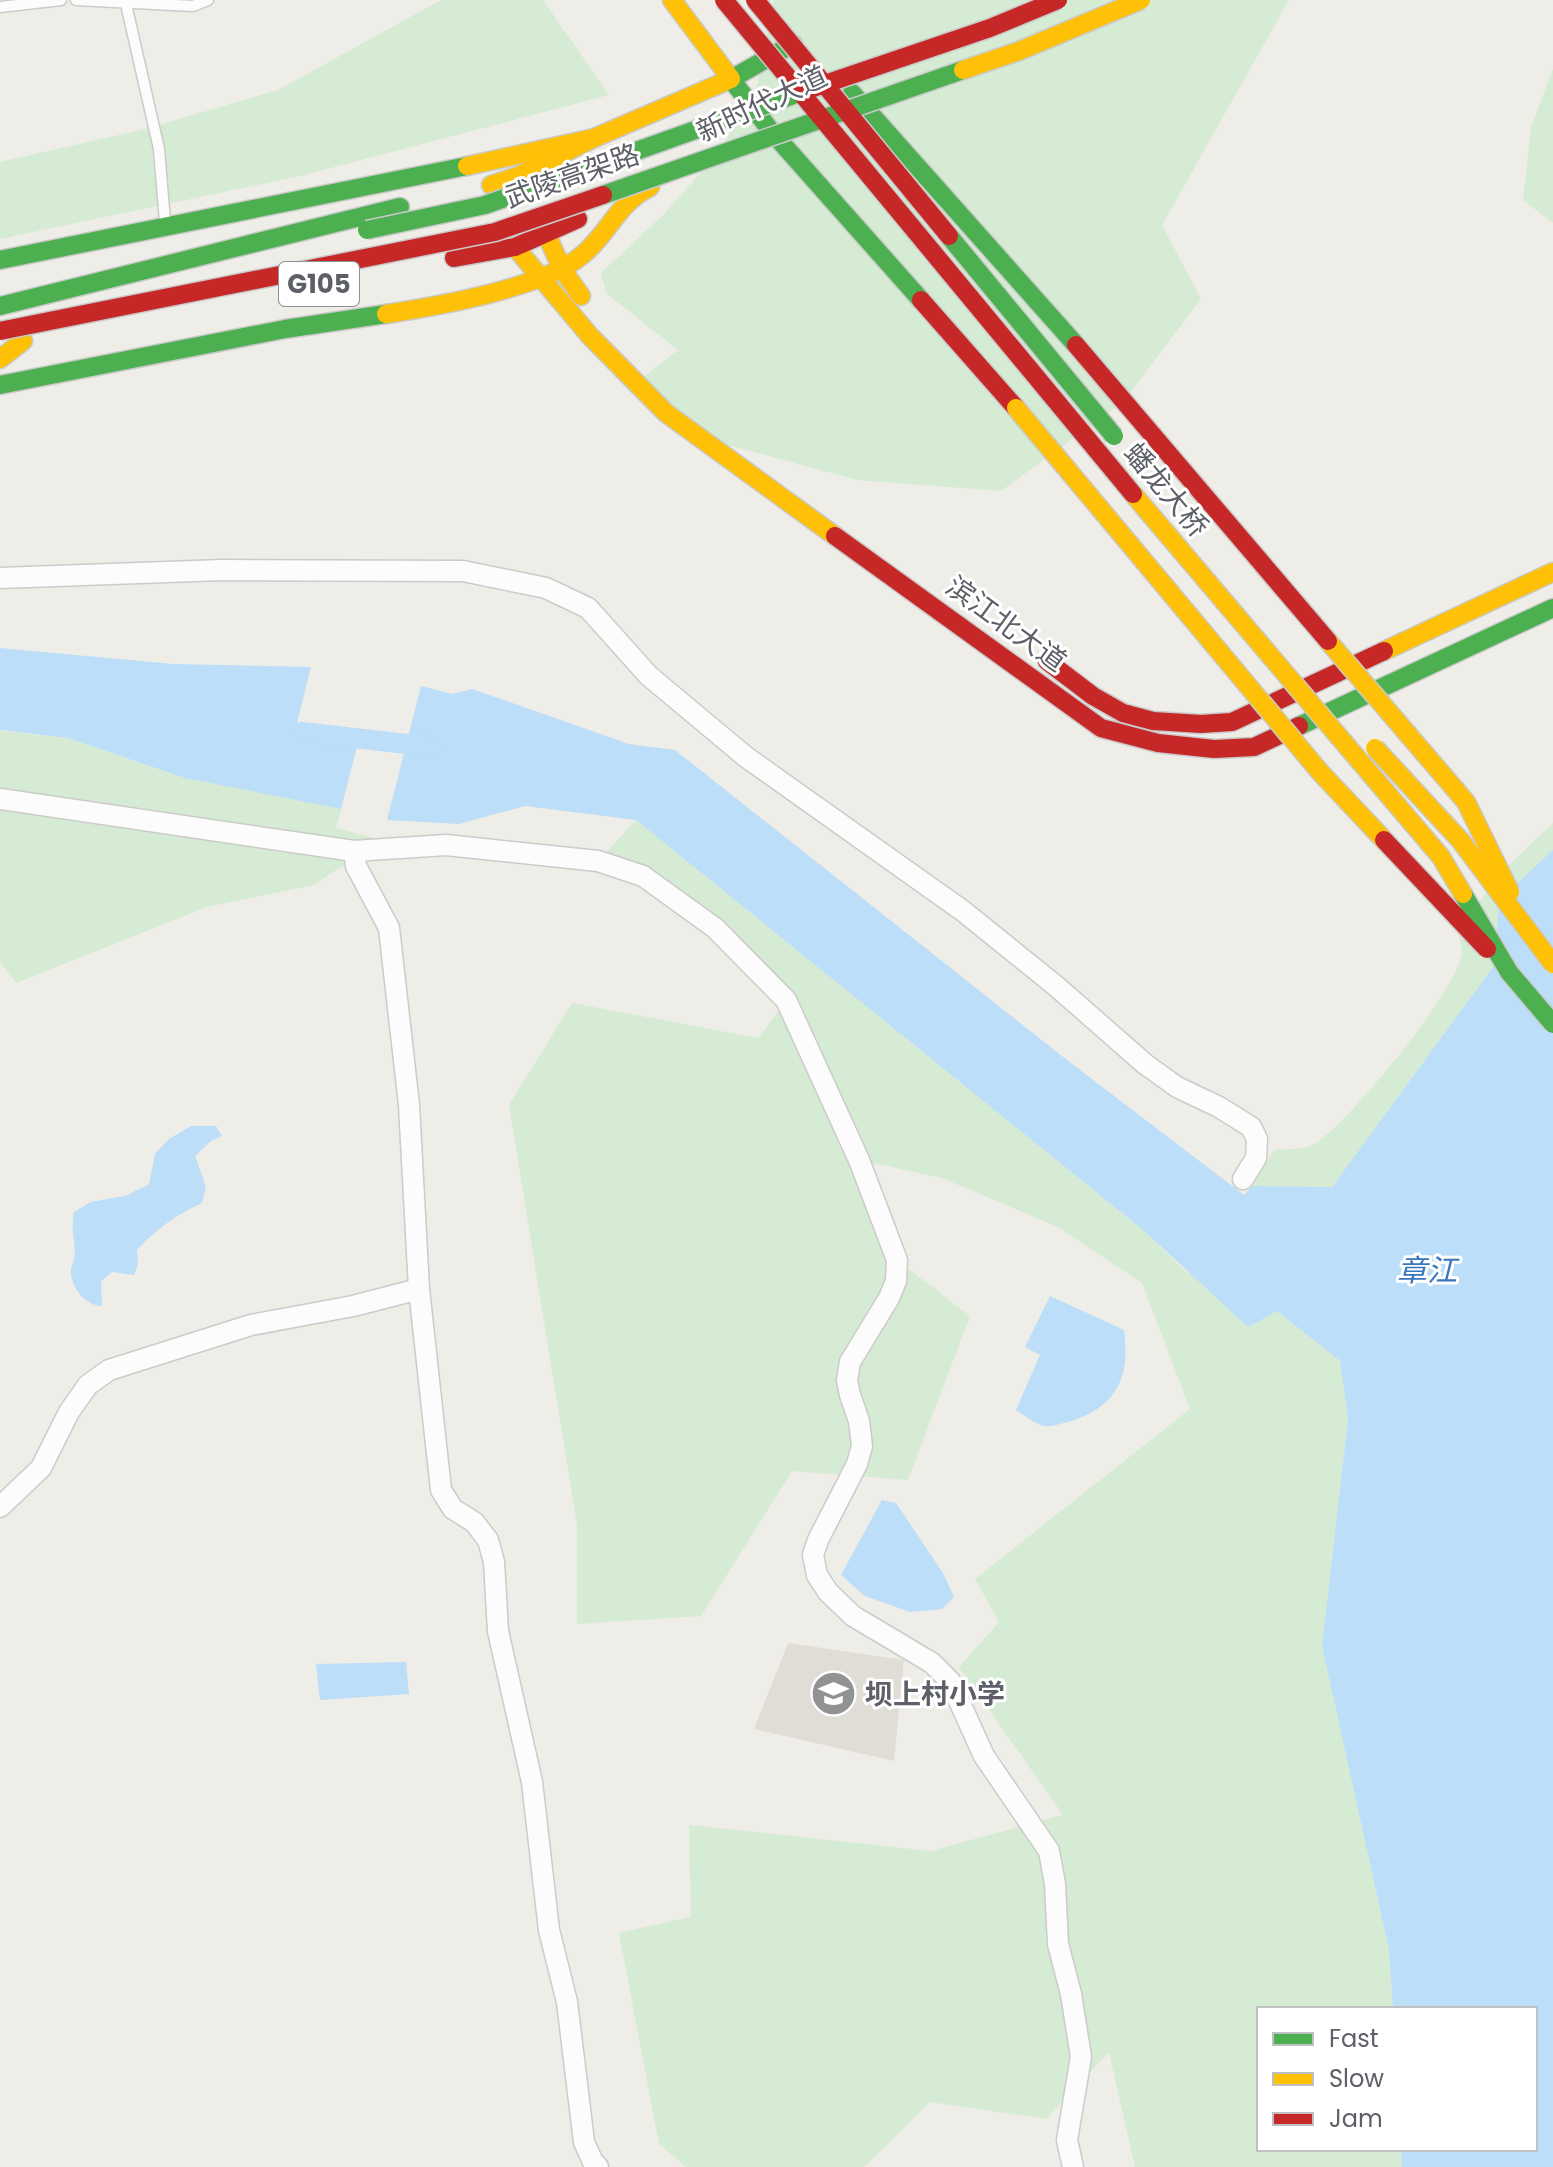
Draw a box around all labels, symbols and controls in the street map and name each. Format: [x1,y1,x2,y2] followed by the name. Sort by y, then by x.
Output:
[690,57,834,151] street label: 新时代大道
[499,135,645,217] street label: 武陵高架路
[279,262,359,306] road number: G105
[1115,435,1217,545] street label: 蟠龙大桥
[938,567,1074,681] street label: 滨江北大道
[1397,1249,1460,1292] water label: 章江
[810,1670,858,1718] school or university icon: 坝上村小学
[865,1675,1005,1714] place label: 坝上村小学
[1257,2007,1537,2151] legend
[1329,2022,1379,2055] text: Fast
[1329,2062,1384,2095] text: Slow
[1329,2102,1383,2135] text: Jam

